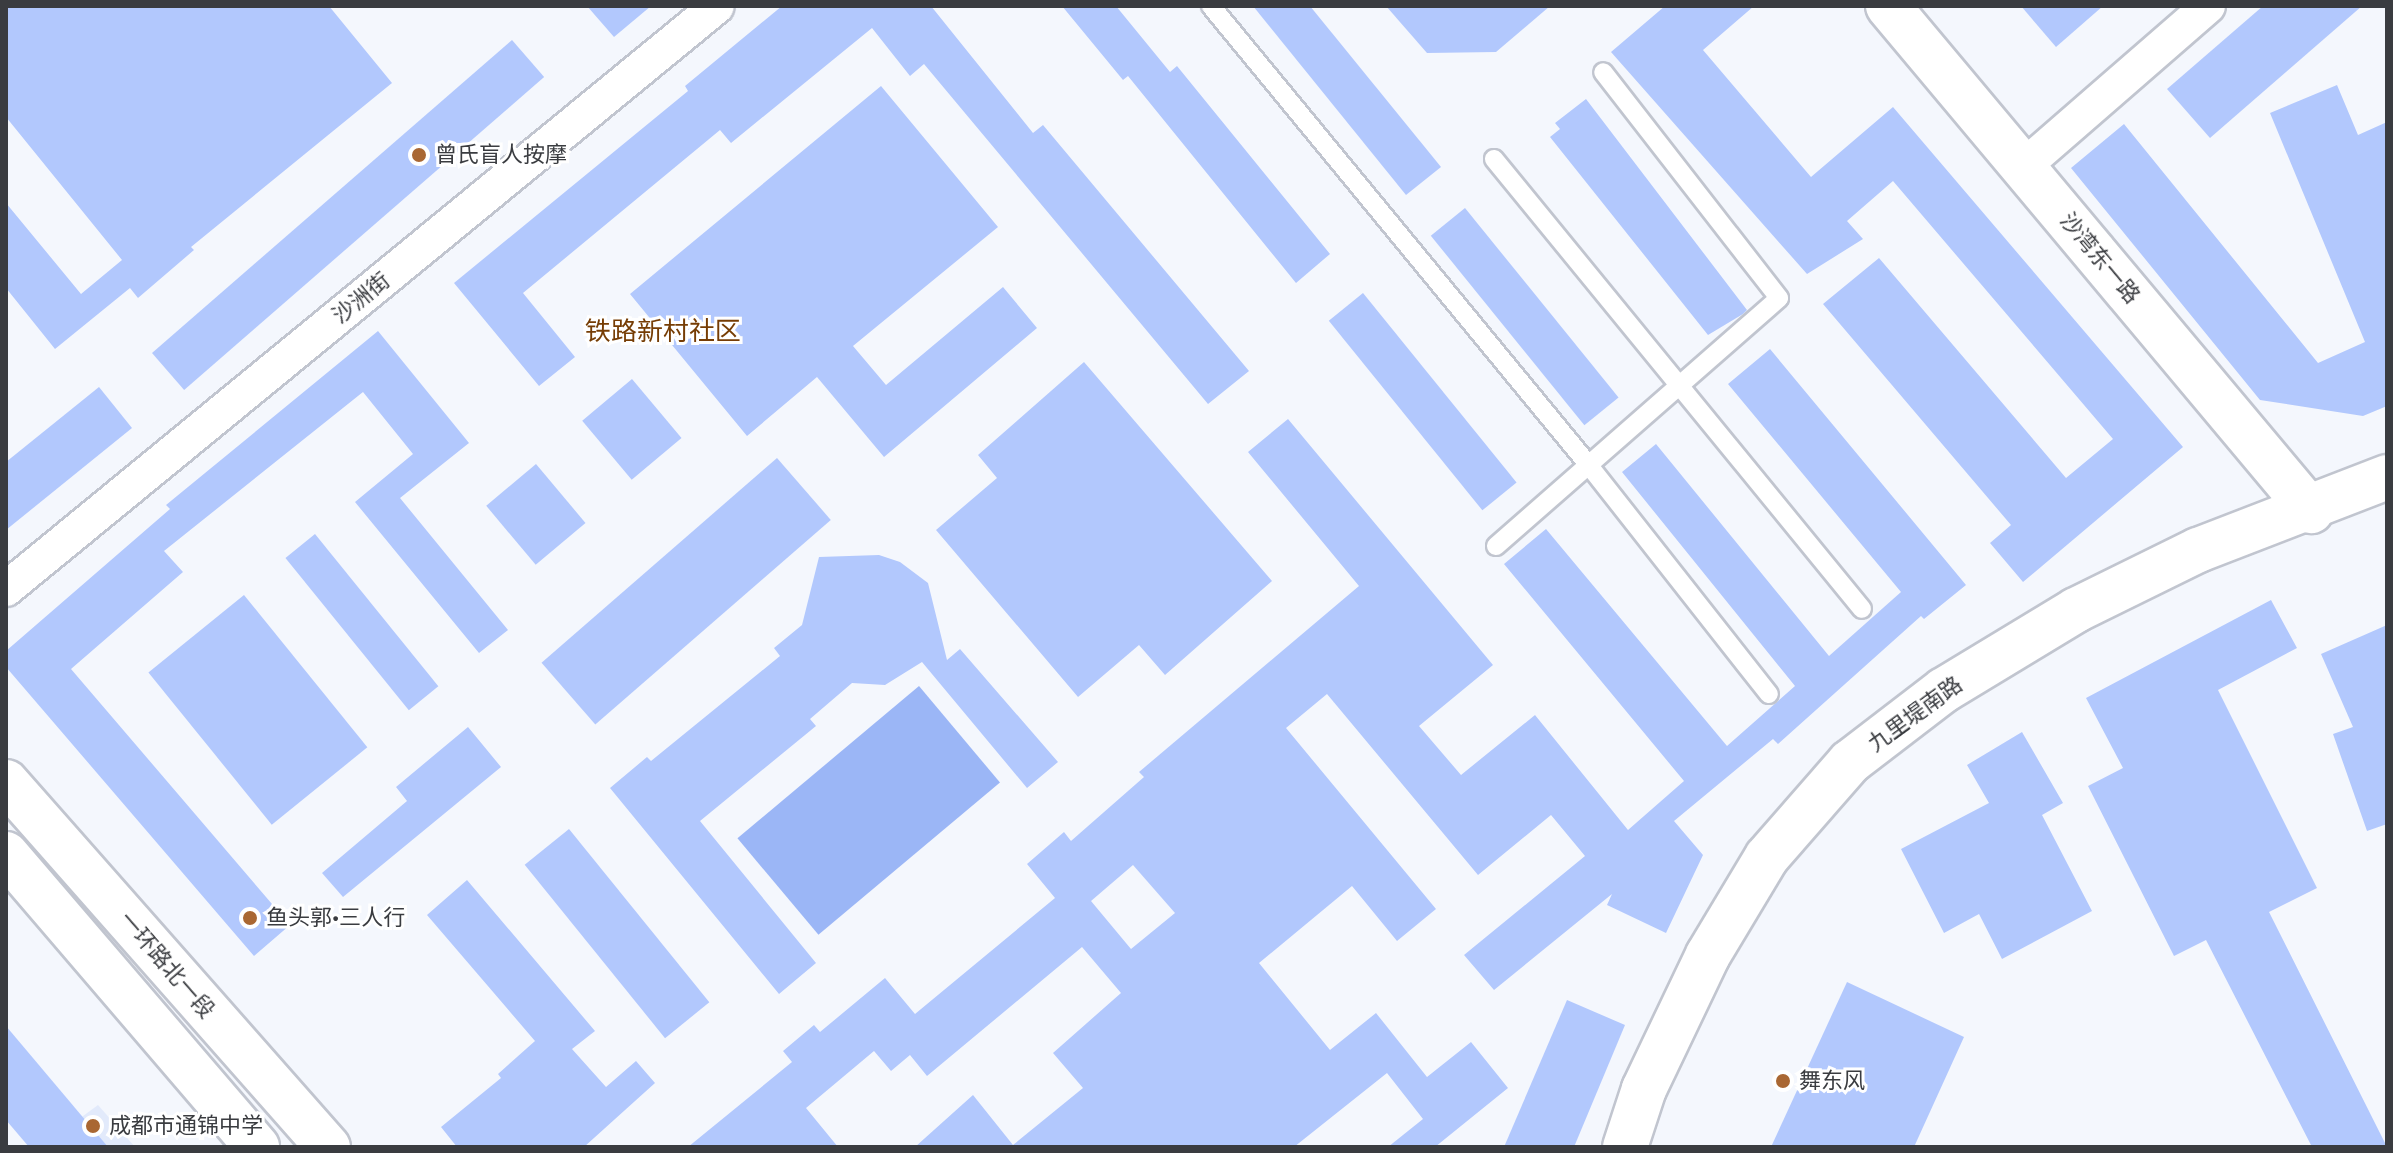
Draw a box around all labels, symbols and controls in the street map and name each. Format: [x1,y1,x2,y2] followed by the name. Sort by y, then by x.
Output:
[435,142,567,168] place label: 曾氏盲人按摩
[410,146,428,164] marker: 曾氏盲人按摩
[2055,207,2145,309] street label: 沙湾东一路
[327,267,395,329] street label: 沙洲街
[585,316,741,348] district label: 铁路新村社区
[1863,671,1967,757] street label: 九里堤南路
[266,905,405,931] place label: 鱼头郭·三人行
[114,907,220,1023] street label: 一环路北一段
[241,909,259,927] marker: 鱼头郭·三人行
[1799,1068,1865,1094] place label: 舞东风
[1774,1072,1792,1090] marker: 舞东风
[109,1113,263,1139] place label: 成都市通锦中学
[84,1117,102,1135] marker: 成都市通锦中学

